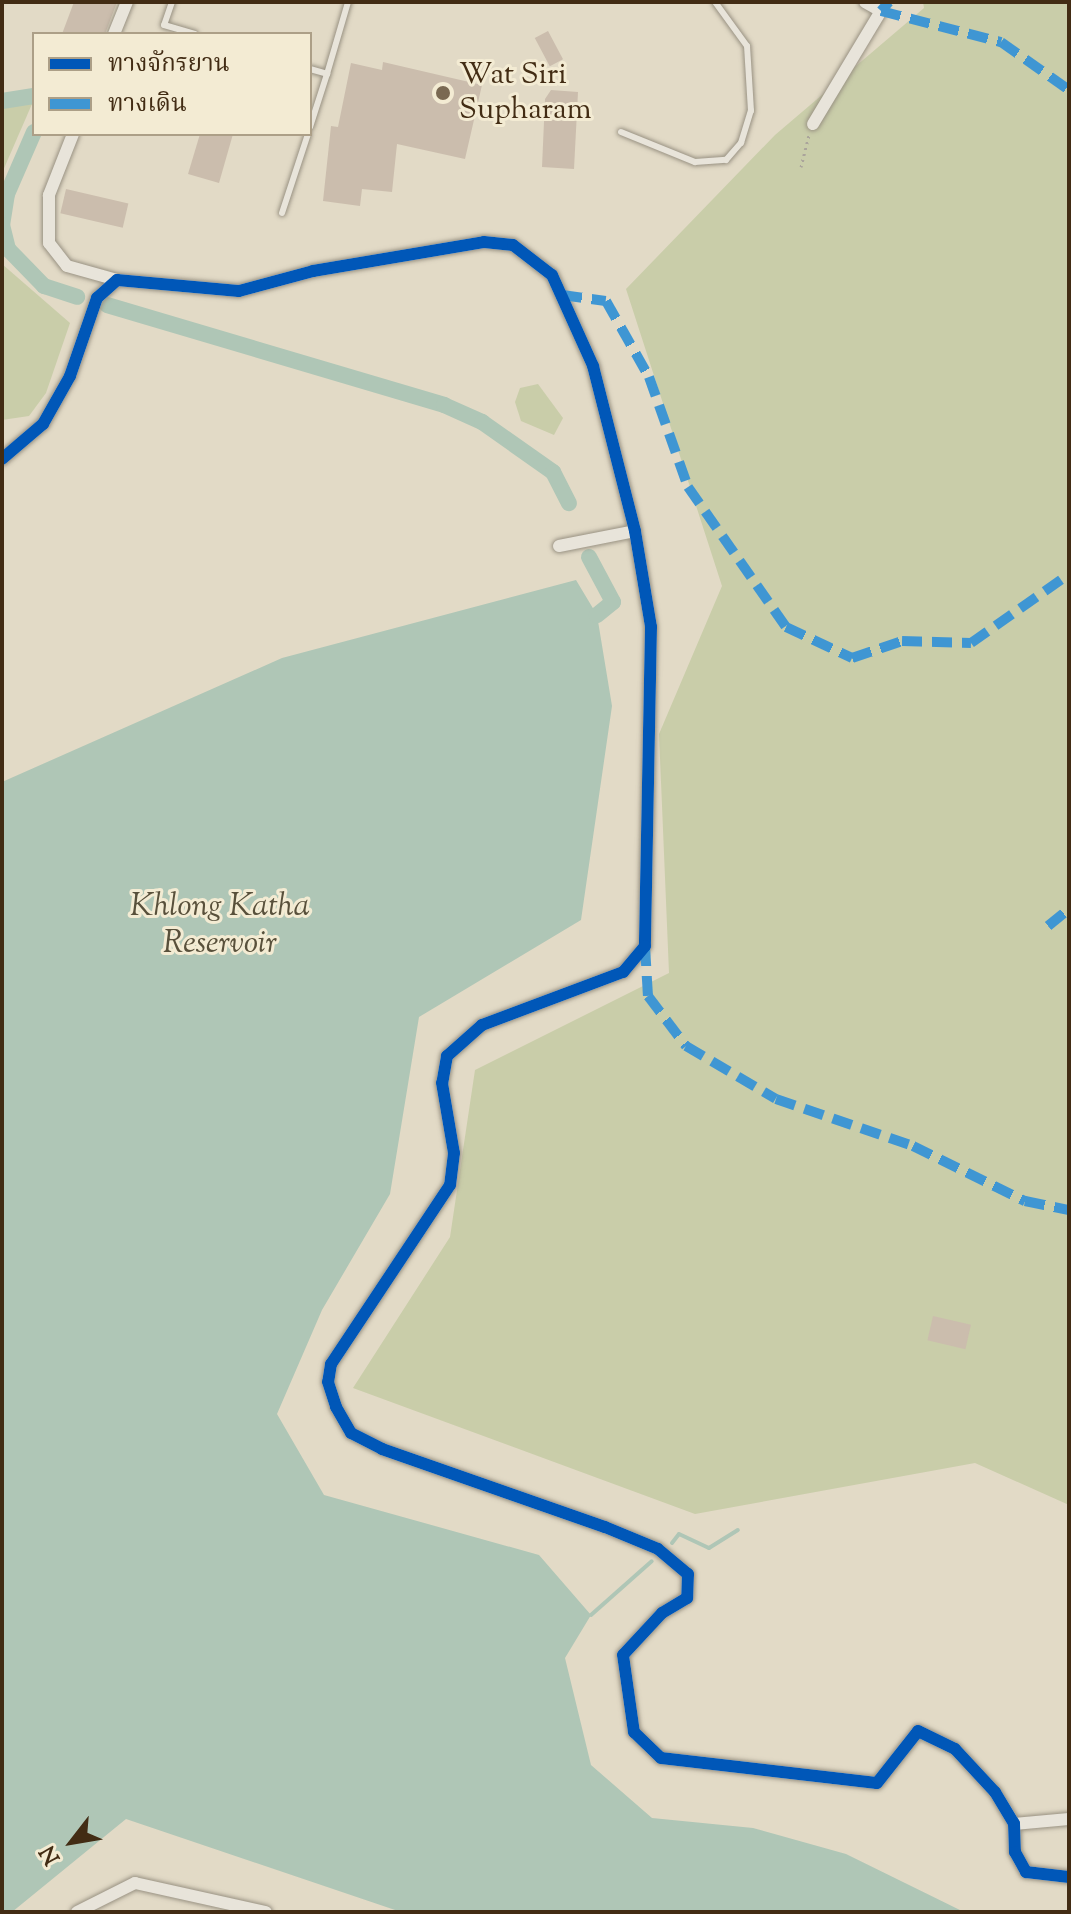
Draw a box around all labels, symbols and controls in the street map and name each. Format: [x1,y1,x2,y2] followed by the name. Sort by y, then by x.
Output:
[32,32,312,136] legend
[108,48,230,82] text: ทางจักรยาน
[459,58,592,128] place label: Wat Siri Supharam
[434,84,452,102] marker: Wat Siri Supharam
[108,88,187,122] text: ทางเดิน
[130,889,310,964] water label: Khlong Katha Reservoir
[32,1802,112,1882] north arrow
[33,1839,70,1870] text: N

